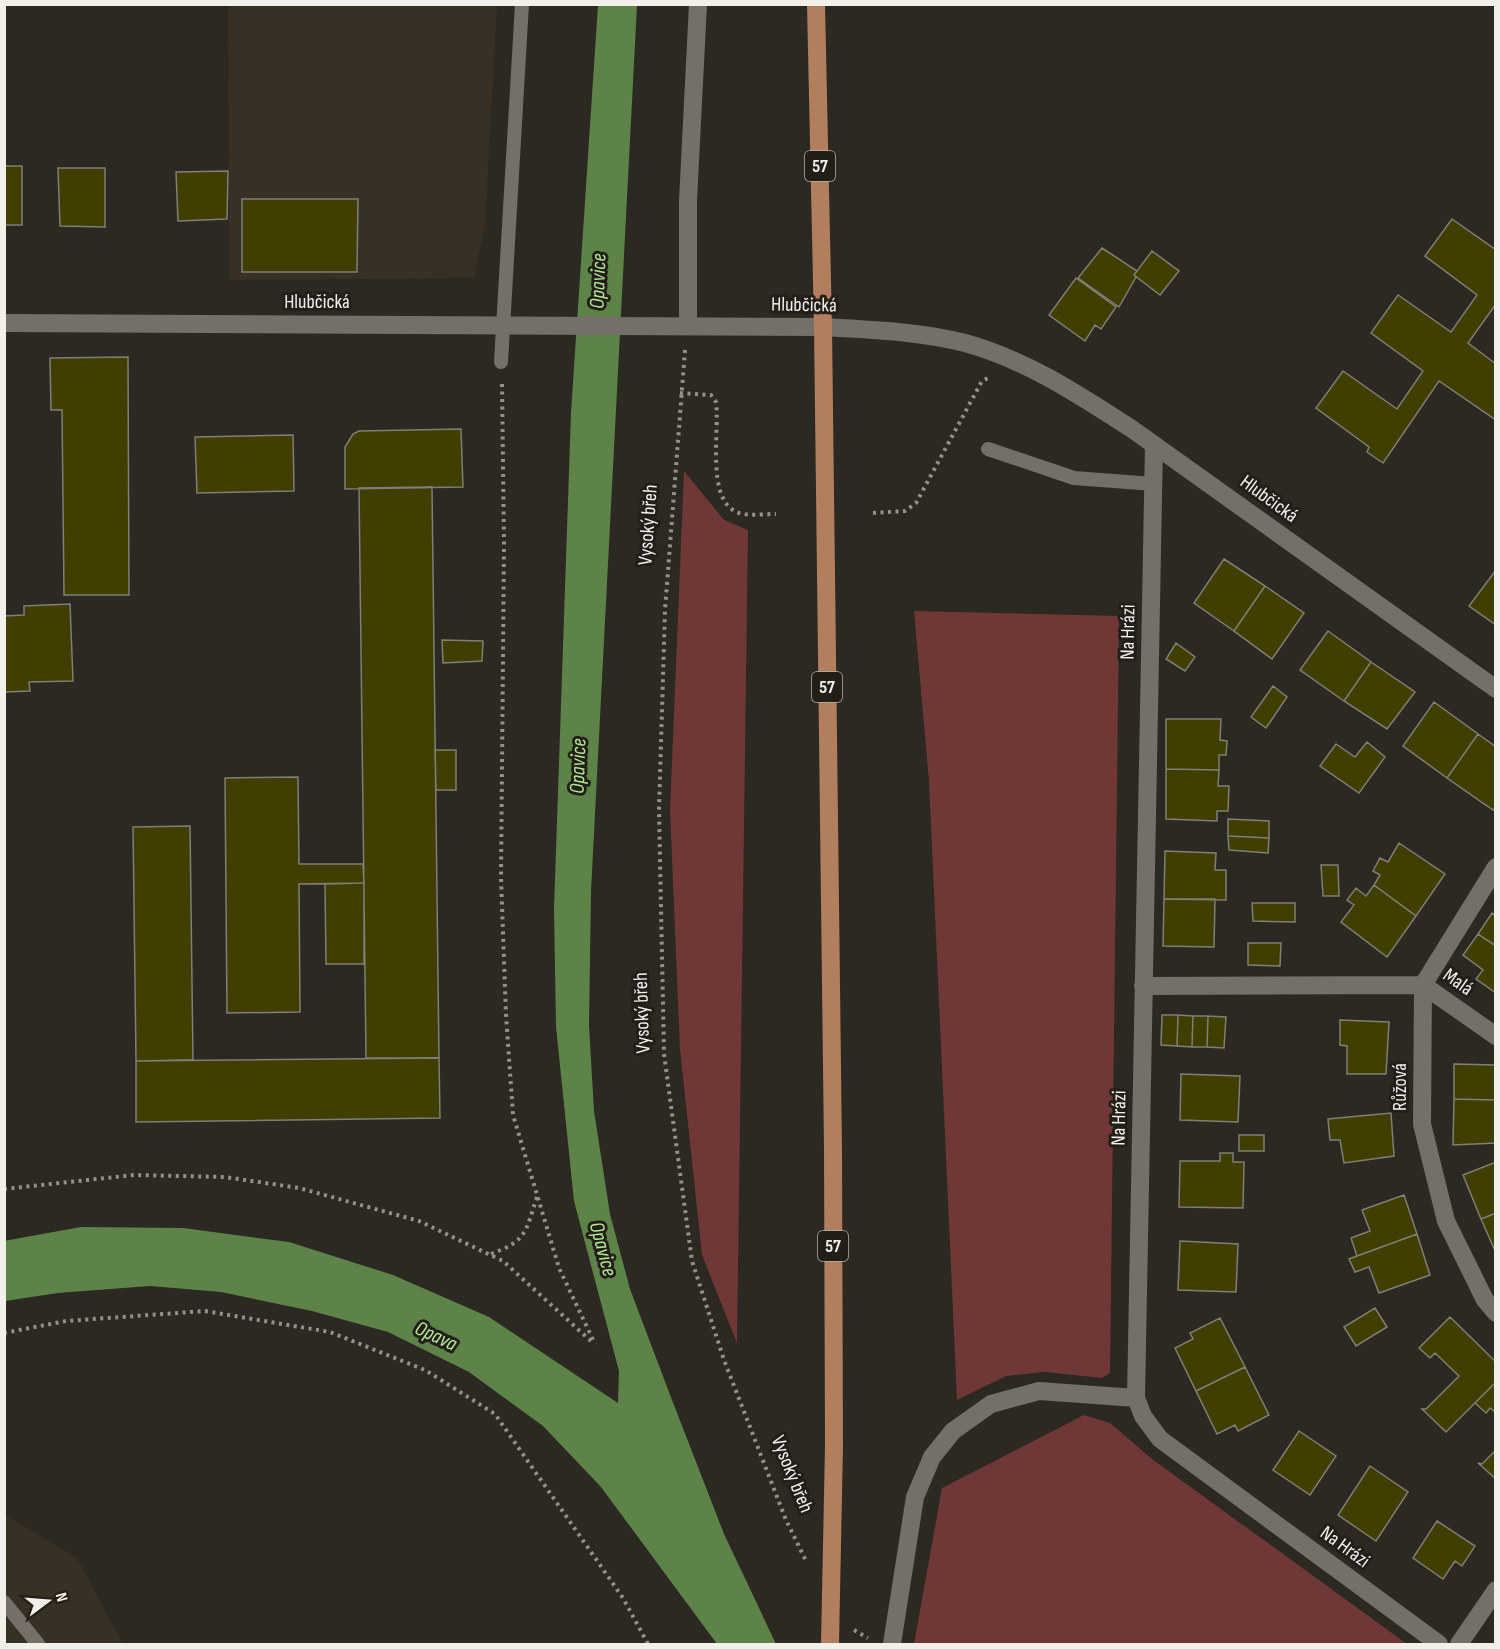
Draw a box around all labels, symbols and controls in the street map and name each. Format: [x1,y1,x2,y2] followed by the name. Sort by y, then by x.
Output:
[805,151,835,181] road number: 57
[585,253,611,309] water label: Opavice
[284,290,350,314] street label: Hlubčická
[771,292,837,318] street label: Hlubčická
[1235,470,1303,528] street label: Hlubčická
[633,484,663,566] street label: Vysoký břeh
[1116,604,1140,660] street label: Na Hrázi
[812,672,842,702] road number: 57
[565,738,591,794] water label: Opavice
[1438,963,1478,1001] street label: Malá
[629,972,655,1054] street label: Vysoký břeh
[1388,1063,1412,1111] street label: Růžová
[1107,1090,1131,1146] street label: Na Hrázi
[584,1219,622,1279] water label: Opavice
[818,1231,848,1261] road number: 57
[411,1316,461,1357] water label: Opava
[766,1432,818,1516] street label: Vysoký břeh
[1316,1521,1374,1573] street label: Na Hrázi
[18,1571,78,1631] north arrow
[51,1591,71,1604] text: N

